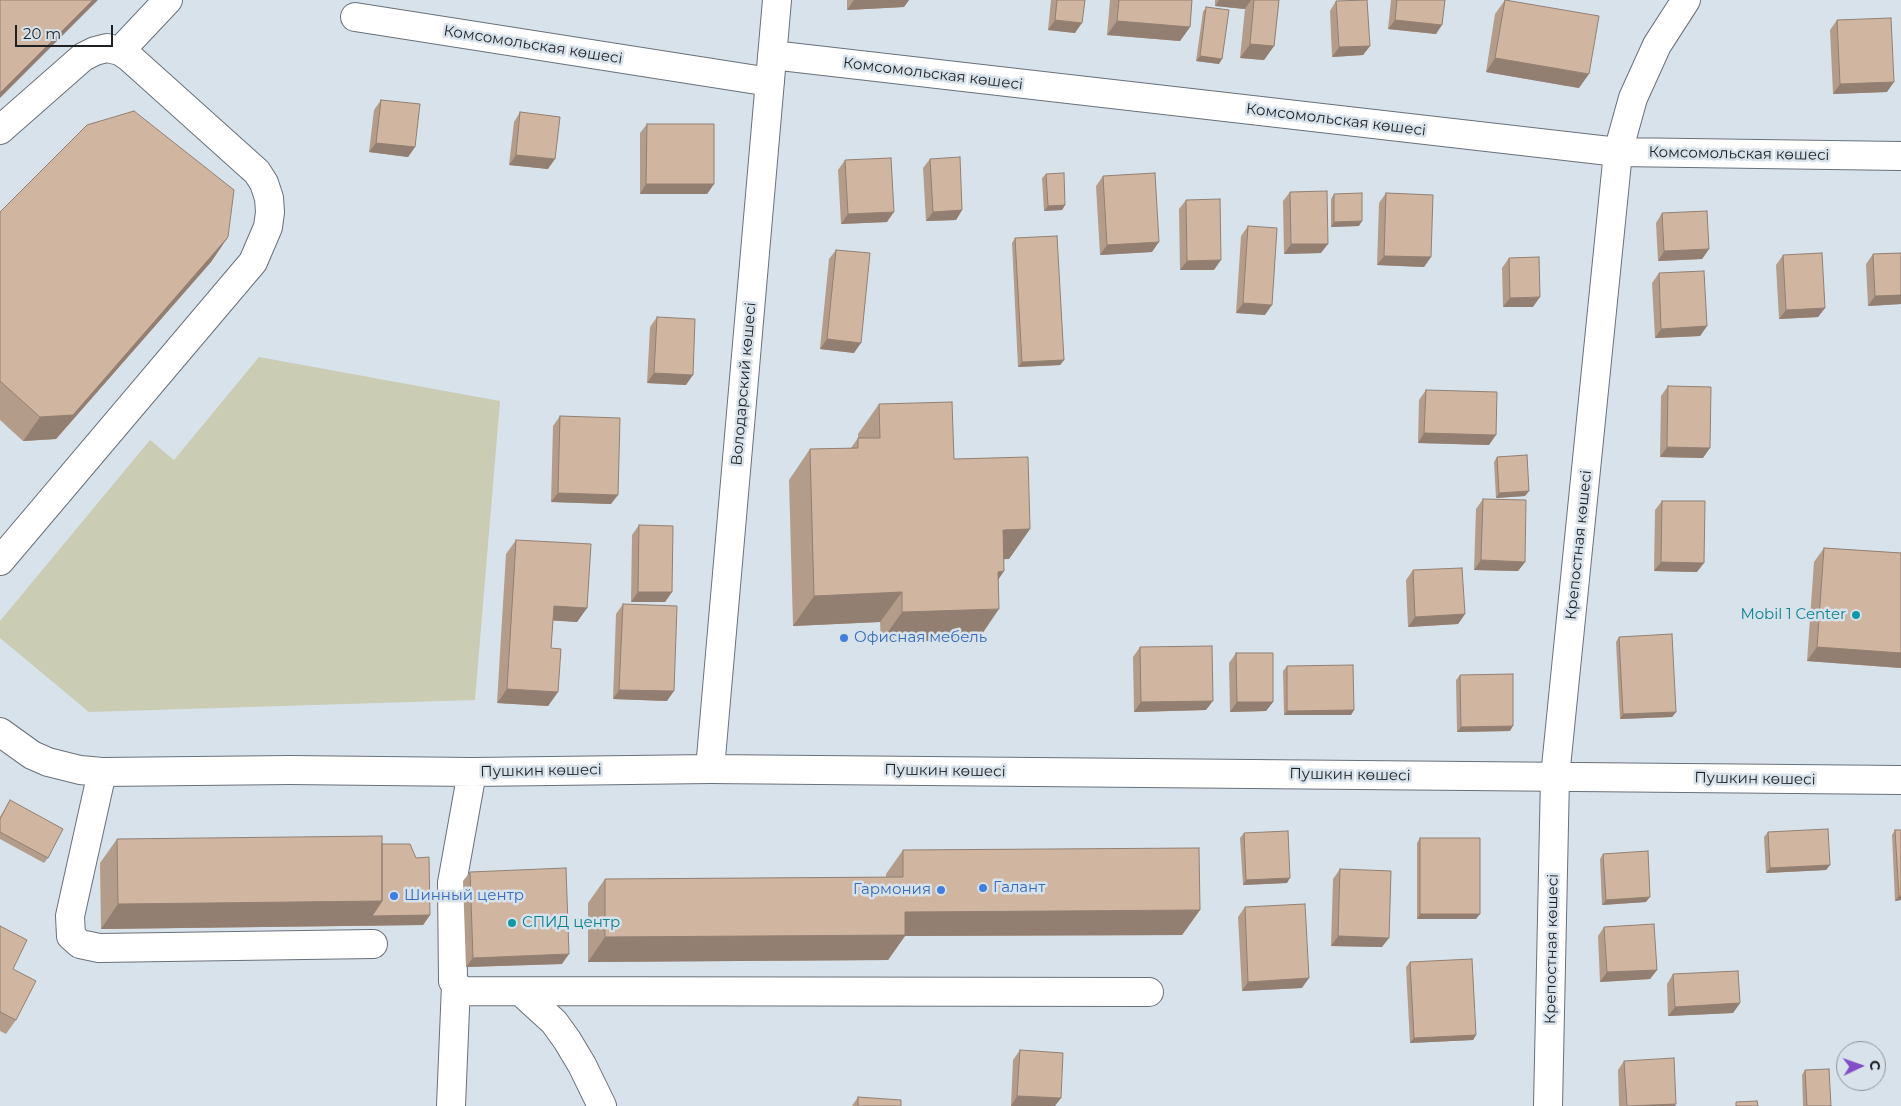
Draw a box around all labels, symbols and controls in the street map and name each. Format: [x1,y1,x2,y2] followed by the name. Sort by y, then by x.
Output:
[18,15,115,47] scale bar
[442,22,624,68] street label: Комсомольская көшесі
[23,24,61,43] text: 20 m
[842,54,1024,94] street label: Комсомольская көшесі
[1245,100,1427,140] street label: Комсомольская көшесі
[1648,143,1830,165] street label: Комсомольская көшесі
[728,302,760,466] street label: Володарский көшесі
[1562,469,1596,621] street label: Крепостная көшесі
[1740,606,1846,624] place label: Mobil 1 Center
[1850,609,1862,621] marker: Mobil 1 Center
[854,629,987,647] place label: Офисная мебель
[838,632,850,644] marker: Офисная мебель
[480,761,602,781] street label: Пушкин көшесі
[884,761,1006,781] street label: Пушкин көшесі
[1289,765,1411,785] street label: Пушкин көшесі
[1694,769,1816,789] street label: Пушкин көшесі
[1542,874,1562,1024] street label: Крепостная көшесі
[993,879,1045,897] place label: Галант
[853,881,931,899] place label: Гармония
[977,882,989,894] marker: Галант
[935,884,947,896] marker: Гармония
[404,887,524,905] place label: Шинный центр
[388,890,400,902] marker: Шинный центр
[522,914,620,932] place label: СПИД центр
[506,917,518,929] marker: СПИД центр
[1836,1041,1886,1091] north arrow
[1866,1060,1884,1071] text: С

